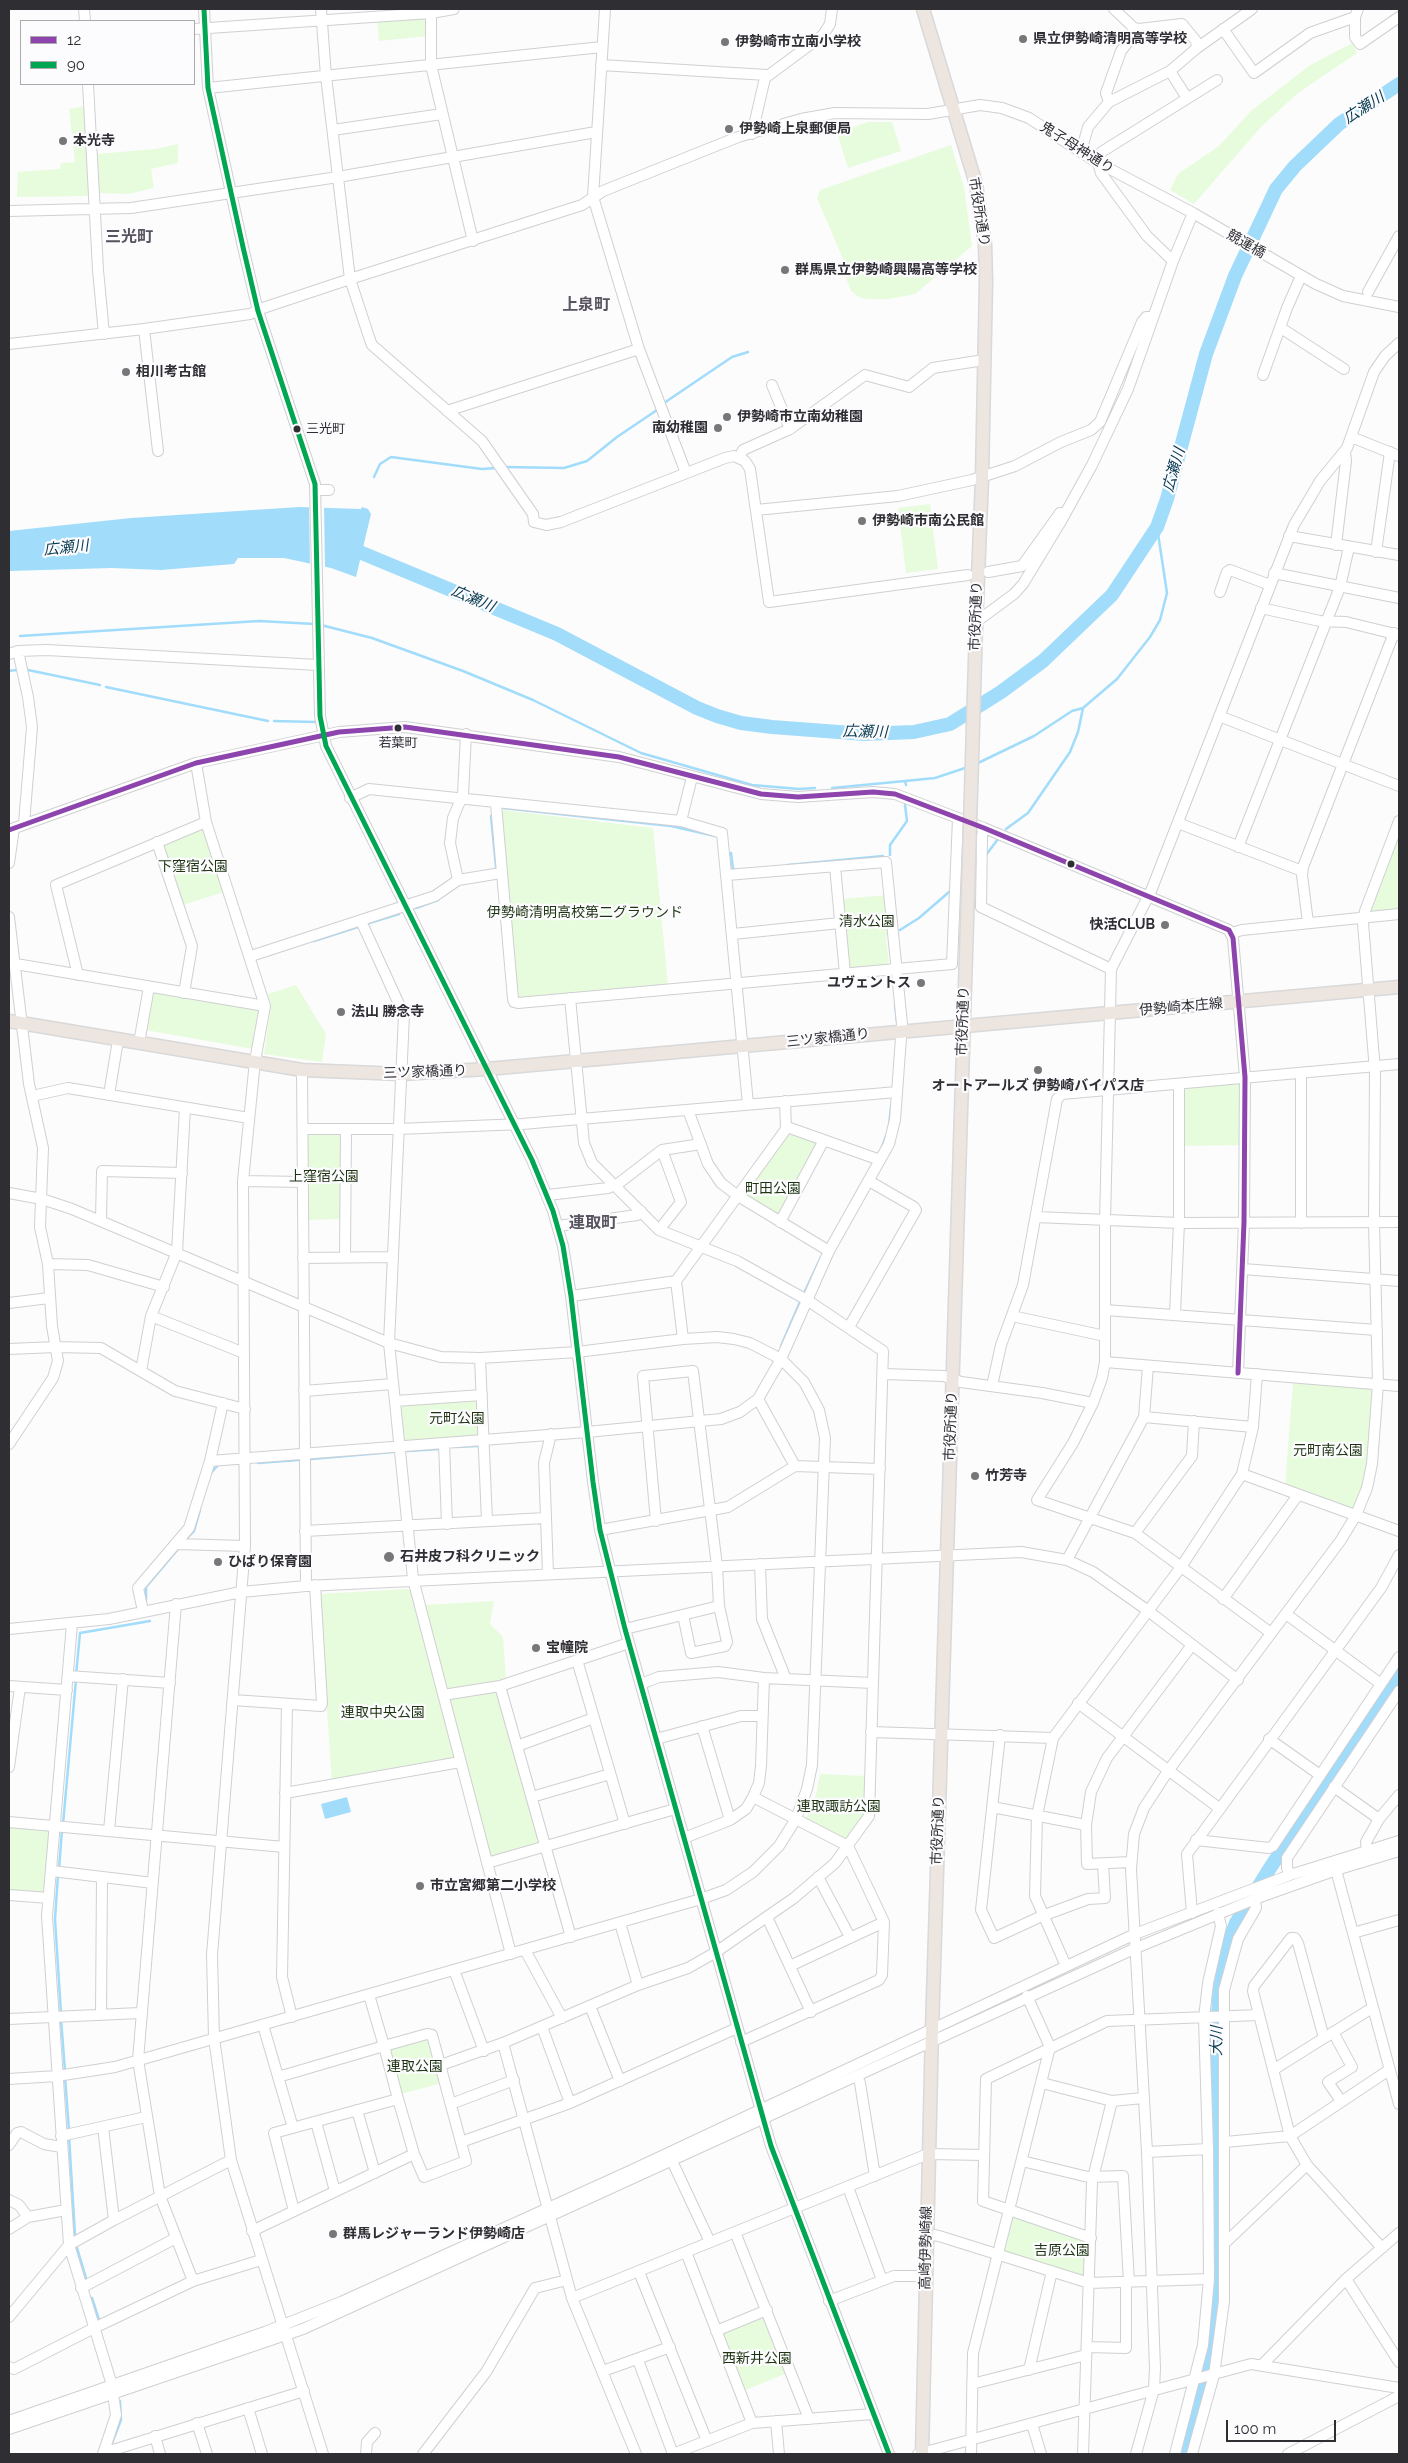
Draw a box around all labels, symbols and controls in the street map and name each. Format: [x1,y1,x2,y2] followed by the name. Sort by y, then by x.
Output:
[20,20,195,85] legend
[67,31,81,49] text: 12
[1033,31,1187,47] place label: 県立伊勢崎清明高等学校
[1017,33,1029,45] marker: 県立伊勢崎清明高等学校
[735,34,861,50] place label: 伊勢崎市立南小学校
[719,36,731,48] marker: 伊勢崎市立南小学校
[67,56,85,74] text: 90
[1340,88,1388,128] water label: 広瀬川
[1037,119,1117,177] street label: 鬼子母神通り
[739,121,851,137] place label: 伊勢崎上泉郵便局
[723,123,735,135] marker: 伊勢崎上泉郵便局
[73,133,115,149] place label: 本光寺
[57,135,69,147] marker: 本光寺
[965,176,993,248] street label: 市役所通り
[1224,226,1268,262] street label: 競運橋
[105,227,153,247] district label: 三光町
[795,262,977,278] place label: 群馬県立伊勢崎興陽高等学校
[779,264,791,276] marker: 群馬県立伊勢崎興陽高等学校
[562,295,610,315] district label: 上泉町
[136,364,206,380] place label: 相川考古館
[120,366,132,378] marker: 相川考古館
[737,409,863,425] place label: 伊勢崎市立南幼稚園
[721,411,733,423] marker: 伊勢崎市立南幼稚園
[652,420,708,436] place label: 南幼稚園
[306,421,345,437] place label: 三光町
[712,422,724,434] marker: 南幼稚園
[292,424,302,434] marker: 三光町
[1159,446,1189,494] water label: 広瀬川
[872,513,984,529] place label: 伊勢崎市南公民館
[856,515,868,527] marker: 伊勢崎市南公民館
[43,537,89,559] water label: 広瀬川
[966,581,986,651] street label: 市役所通り
[449,582,497,616] water label: 広瀬川
[393,723,403,733] marker: 若葉町
[842,723,888,741] water label: 広瀬川
[379,735,417,751] place label: 若葉町
[158,859,228,875] park label: 下窪宿公園
[1066,859,1076,869] unlabelled marker
[487,905,683,921] park label: 伊勢崎清明高校第二グラウンド
[839,914,895,930] park label: 清水公園
[1089,917,1155,933] place label: 快活CLUB
[1159,919,1171,931] marker: 快活CLUB
[827,975,911,991] place label: ユヴェントス
[915,977,927,989] marker: ユヴェントス
[953,986,973,1056] street label: 市役所通り
[1138,995,1224,1019] street label: 伊勢崎本庄線
[351,1004,424,1020] place label: 法山 勝念寺
[335,1006,347,1018] marker: 法山 勝念寺
[785,1025,871,1051] street label: 三ツ家橋通り
[383,1062,467,1082] street label: 三ツ家橋通り
[1032,1064,1044,1076] marker: オートアールズ 伊勢崎バイパス店
[932,1078,1144,1094] place label: オートアールズ 伊勢崎バイパス店
[289,1169,359,1185] park label: 上窪宿公園
[745,1181,801,1197] park label: 町田公園
[569,1213,617,1233] district label: 連取町
[941,1391,961,1461] street label: 市役所通り
[429,1411,485,1427] park label: 元町公園
[1293,1443,1363,1459] park label: 元町南公園
[985,1468,1027,1484] place label: 竹芳寺
[969,1470,981,1482] marker: 竹芳寺
[400,1549,540,1565] place label: 石井皮フ科クリニック
[382,1550,396,1564] marker: 石井皮フ科クリニック
[228,1554,312,1570] place label: ひばり保育園
[212,1556,224,1568] marker: ひばり保育園
[546,1640,588,1656] place label: 宝幢院
[530,1642,542,1654] marker: 宝幢院
[341,1705,425,1721] park label: 連取中央公園
[928,1795,948,1865] street label: 市役所通り
[797,1799,881,1815] park label: 連取諏訪公園
[430,1878,556,1894] place label: 市立宮郷第二小学校
[414,1880,426,1892] marker: 市立宮郷第二小学校
[1208,2026,1226,2056] water label: 大川
[387,2059,443,2075] park label: 連取公園
[917,2206,935,2290] street label: 高崎伊勢崎線
[343,2226,525,2242] place label: 群馬レジャーランド伊勢崎店
[327,2228,339,2240] marker: 群馬レジャーランド伊勢崎店
[1034,2243,1090,2259] park label: 吉原公園
[722,2351,792,2367] park label: 西新井公園
[1228,2410,1338,2442] scale bar
[1234,2420,1276,2438] text: 100 m

